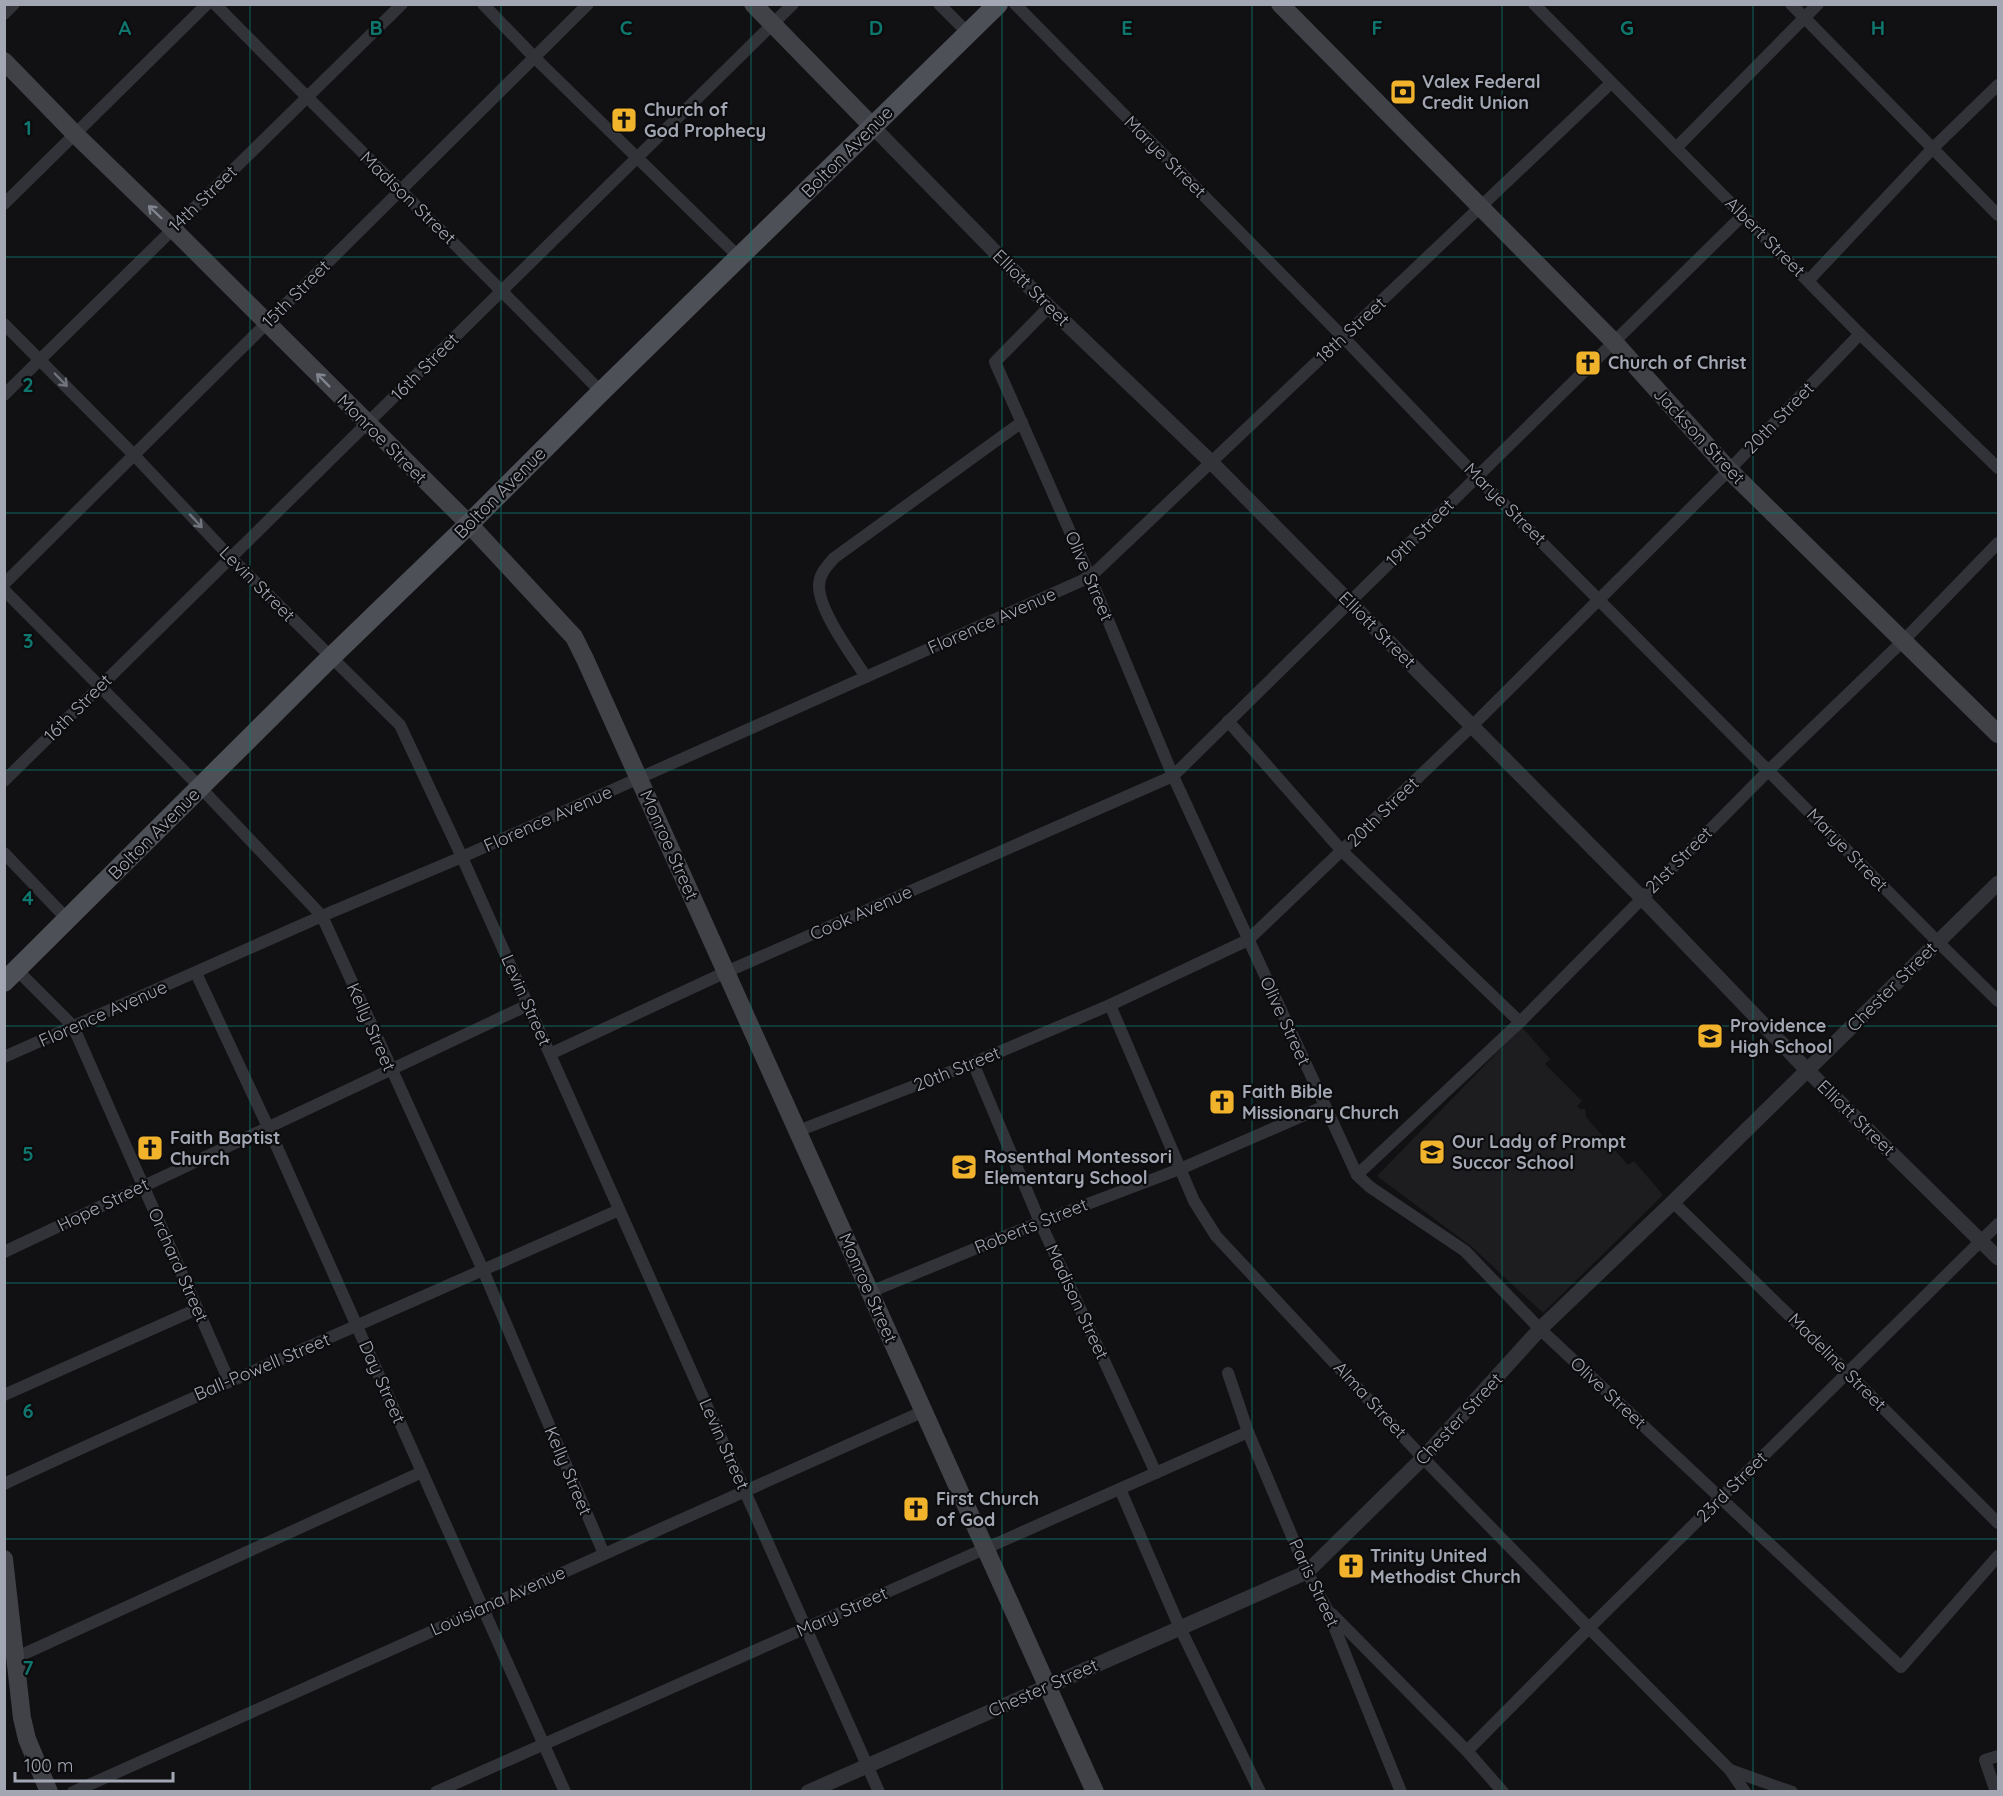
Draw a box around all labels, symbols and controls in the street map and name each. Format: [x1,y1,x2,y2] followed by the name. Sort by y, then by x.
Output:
[119,15,132,40] text: A
[369,15,383,40] text: B
[620,15,633,40] text: C
[869,15,883,40] text: D
[1121,15,1133,40] text: E
[1371,15,1383,40] text: F
[1620,15,1634,40] text: G
[1871,15,1885,40] text: H
[1422,70,1541,114] place label: Valex Federal Credit Union
[1388,77,1418,107] bank icon: Valex Federal Credit Union
[644,98,766,142] place label: Church of God Prophecy
[796,101,897,202] street label: Bolton Avenue
[609,105,639,135] church icon: Church of God Prophecy
[1119,111,1211,203] street label: Marye Street
[24,115,32,140] text: 1
[356,146,461,249] street label: Madison Street
[164,160,242,237] street label: 14th Street
[1720,192,1810,282] street label: Albert Street
[148,205,163,220] one-way arrow
[988,244,1075,331] street label: Elliott Street
[257,255,335,333] street label: 15th Street
[1311,292,1390,368] street label: 18th Street
[386,328,463,405] street label: 16th Street
[1573,348,1603,378] church icon: Church of Christ
[1608,351,1747,374] place label: Church of Christ
[22,372,34,397] text: 2
[316,372,330,387] one-way arrow
[53,373,68,388] one-way arrow
[1739,377,1819,458] street label: 20th Street
[1649,383,1750,489] street label: Jackson Street
[333,389,432,488] street label: Monroe Street
[449,442,550,543] street label: Bolton Avenue
[1459,458,1551,550] street label: Marye Street
[1381,494,1459,572] street label: 19th Street
[189,513,203,528] one-way arrow
[1060,527,1119,624] street label: Olive Street
[215,541,300,626] street label: Levin Street
[924,582,1060,659] street label: Florence Avenue
[1334,586,1421,673] street label: Elliott Street
[23,628,33,653] text: 3
[39,669,116,746] street label: 16th Street
[1342,772,1423,852] street label: 20th Street
[480,780,616,857] street label: Florence Avenue
[103,783,204,884] street label: Bolton Avenue
[635,786,704,903] street label: Monroe Street
[1802,803,1893,896] street label: Marye Street
[1640,821,1717,898] street label: 21st Street
[806,880,916,945] street label: Cook Avenue
[22,885,34,910] text: 4
[1842,937,1941,1036] street label: Chester Street
[496,951,557,1049] street label: Levin Street
[1255,973,1316,1069] street label: Olive Street
[35,975,171,1052] street label: Florence Avenue
[342,979,401,1075] street label: Kelly Street
[1730,1014,1832,1058] place label: Providence High School
[1695,1021,1725,1051] school or university icon: Providence High School
[910,1041,1003,1096] street label: 20th Street
[1813,1075,1900,1160] street label: Elliott Street
[1242,1080,1399,1124] place label: Faith Bible Missionary Church
[1207,1087,1237,1117] church icon: Faith Bible Missionary Church
[170,1126,280,1170] place label: Faith Baptist Church
[1452,1130,1626,1174] place label: Our Lady of Prompt Succor School
[135,1133,165,1163] church icon: Faith Baptist Church
[1417,1137,1447,1167] school or university icon: Our Lady of Prompt Succor School
[22,1141,34,1166] text: 5
[984,1145,1172,1189] place label: Rosenthal Montessori Elementary School
[949,1152,979,1182] school or university icon: Rosenthal Montessori Elementary School
[53,1173,152,1237] street label: Hope Street
[971,1192,1091,1259] street label: Roberts Street
[143,1204,214,1325] street label: Orchard Street
[834,1229,903,1346] street label: Monroe Street
[1041,1241,1114,1363] street label: Madison Street
[1783,1308,1891,1416] street label: Madeline Street
[190,1328,333,1406] street label: Ball-Powell Street
[354,1337,411,1427] street label: Day Street
[1566,1352,1651,1434] street label: Olive Street
[1329,1356,1412,1443] street label: Alma Street
[1410,1368,1507,1470] street label: Chester Street
[694,1395,755,1493] street label: Levin Street
[22,1398,34,1423] text: 6
[539,1423,597,1519] street label: Kelly Street
[1691,1446,1772,1527] street label: 23rd Street
[936,1487,1039,1531] place label: First Church of God
[901,1494,931,1524] church icon: First Church of God
[1284,1535,1345,1631] street label: Paris Street
[1370,1544,1521,1588] place label: Trinity United Methodist Church
[1336,1551,1366,1581] church icon: Trinity United Methodist Church
[427,1560,569,1641] street label: Louisiana Avenue
[793,1581,891,1642] street label: Mary Street
[984,1653,1101,1722] street label: Chester Street
[23,1655,34,1680] text: 7
[15,1745,172,1783] scale bar
[24,1754,73,1777] text: 100 m

